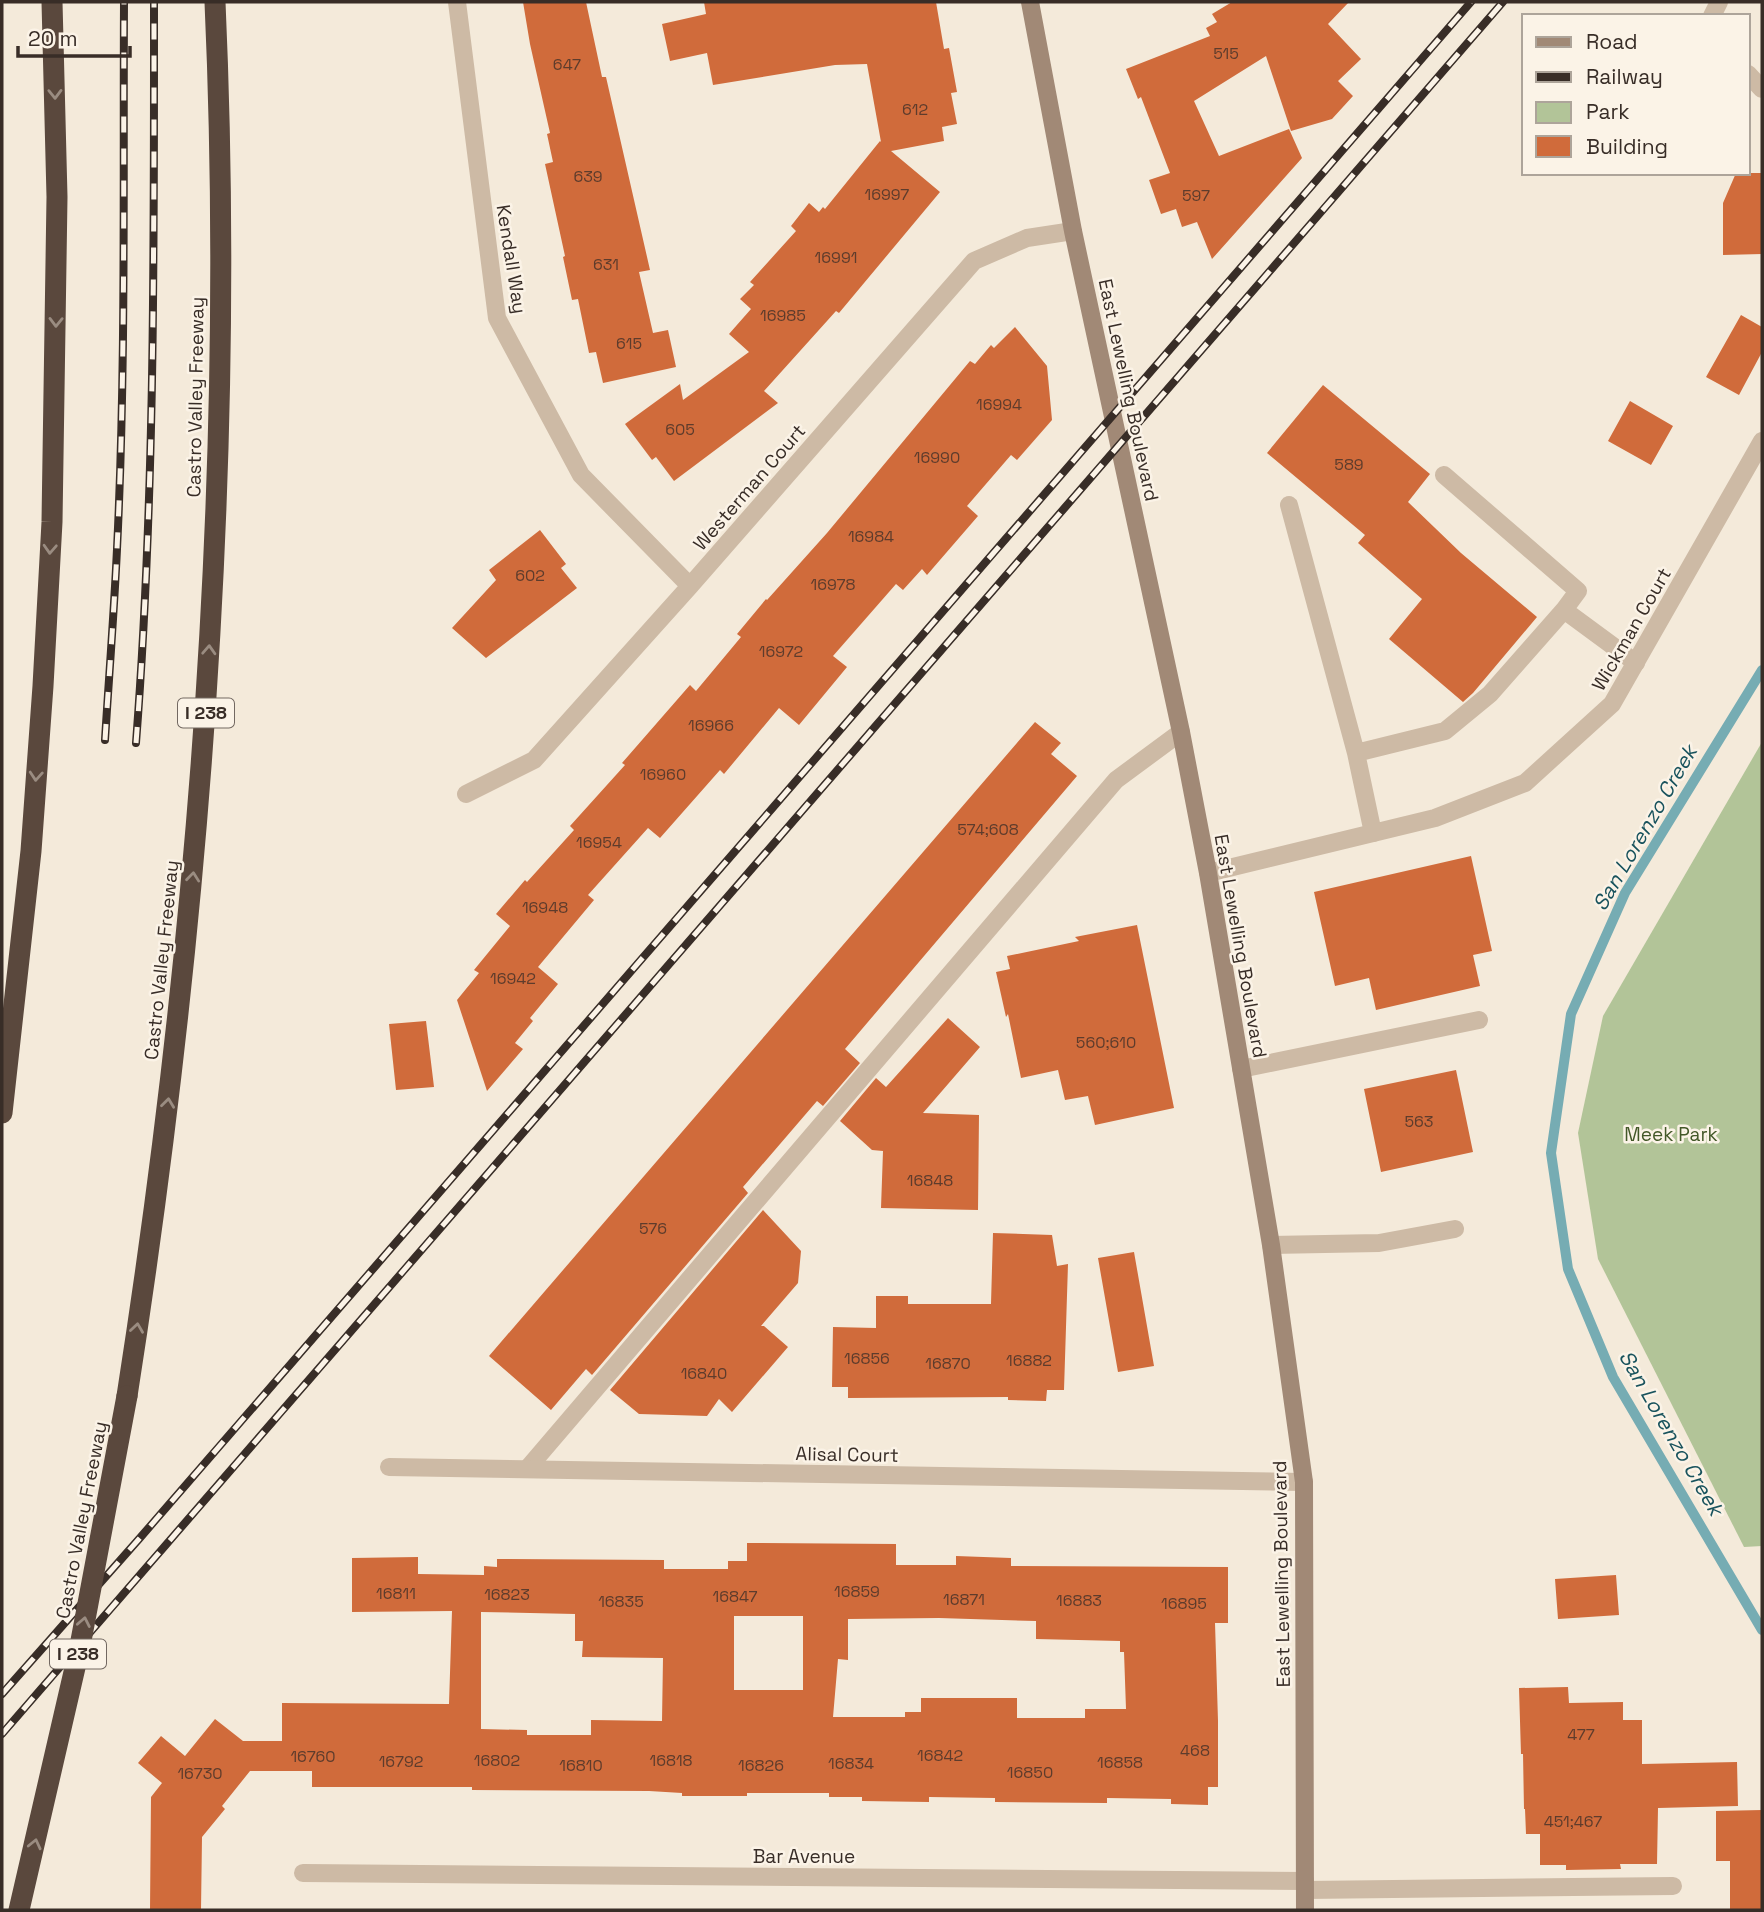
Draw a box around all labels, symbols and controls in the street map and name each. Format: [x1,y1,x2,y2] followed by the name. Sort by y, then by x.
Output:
[18,14,130,58] scale bar
[1522,14,1750,175] legend
[28,25,78,52] text: 20 m
[1586,28,1638,55] text: Road
[1213,43,1239,64] house number: 515
[553,54,581,75] house number: 647
[1586,63,1663,90] text: Railway
[47,90,63,100] one-way arrow
[1586,98,1630,125] text: Park
[902,99,928,120] house number: 612
[1586,133,1668,160] text: Building
[573,166,603,187] house number: 639
[865,184,909,205] house number: 16997
[1182,185,1210,206] house number: 597
[491,203,532,315] street label: Kendall Way
[815,247,857,268] house number: 16991
[593,254,619,275] house number: 631
[1093,277,1164,504] street label: East Lewelling Boulevard
[181,296,210,498] street label: Castro Valley Freeway
[760,305,806,326] house number: 16985
[48,317,64,328] one-way arrow
[616,333,642,354] house number: 615
[976,394,1022,415] house number: 16994
[665,419,695,440] house number: 605
[688,419,811,556] street label: Westerman Court
[914,447,960,468] house number: 16990
[1334,454,1364,475] house number: 589
[848,526,894,547] house number: 16984
[43,544,58,555] one-way arrow
[1586,563,1677,695] street label: Wickman Court
[515,565,545,586] house number: 602
[811,574,855,595] house number: 16978
[759,641,803,662] house number: 16972
[202,644,217,655] one-way arrow
[178,698,234,728] road number: I 238
[688,715,734,736] house number: 16966
[1586,738,1704,915] water label: San Lorenzo Creek
[640,764,686,785] house number: 16960
[29,771,44,782] one-way arrow
[957,819,1019,840] house number: 574;608
[576,832,622,853] house number: 16954
[1209,832,1272,1060] street label: East Lewelling Boulevard
[139,859,184,1061] street label: Castro Valley Freeway
[185,871,200,882] one-way arrow
[522,897,568,918] house number: 16948
[490,968,536,989] house number: 16942
[1076,1032,1136,1053] house number: 560;610
[161,1097,176,1109] one-way arrow
[1404,1111,1434,1132] house number: 563
[1624,1122,1718,1147] park label: Meek Park
[907,1170,953,1191] house number: 16848
[639,1218,667,1239] house number: 576
[130,1323,145,1334] one-way arrow
[1613,1345,1731,1523] water label: San Lorenzo Creek
[844,1348,890,1369] house number: 16856
[1006,1350,1052,1371] house number: 16882
[925,1353,971,1374] house number: 16870
[681,1363,727,1384] house number: 16840
[50,1419,113,1621] street label: Castro Valley Freeway
[795,1441,899,1468] street label: Alisal Court
[1267,1460,1296,1688] street label: East Lewelling Boulevard
[834,1581,880,1602] house number: 16859
[376,1583,416,1604] house number: 16811
[484,1584,530,1605] house number: 16823
[713,1586,757,1607] house number: 16847
[943,1589,985,1610] house number: 16871
[1056,1590,1102,1611] house number: 16883
[598,1591,644,1612] house number: 16835
[1161,1593,1207,1614] house number: 16895
[76,1616,91,1628] one-way arrow
[50,1639,106,1668] road number: I 238
[1567,1724,1595,1745] house number: 477
[1180,1740,1210,1761] house number: 468
[917,1745,963,1766] house number: 16842
[290,1746,336,1767] house number: 16760
[474,1750,520,1771] house number: 16802
[649,1750,693,1771] house number: 16818
[379,1751,423,1772] house number: 16792
[1097,1752,1143,1773] house number: 16858
[828,1753,874,1774] house number: 16834
[559,1755,603,1776] house number: 16810
[738,1755,784,1776] house number: 16826
[1007,1762,1053,1783] house number: 16850
[177,1763,223,1784] house number: 16730
[1544,1811,1602,1832] house number: 451;467
[27,1838,41,1850] one-way arrow
[753,1844,855,1869] street label: Bar Avenue

